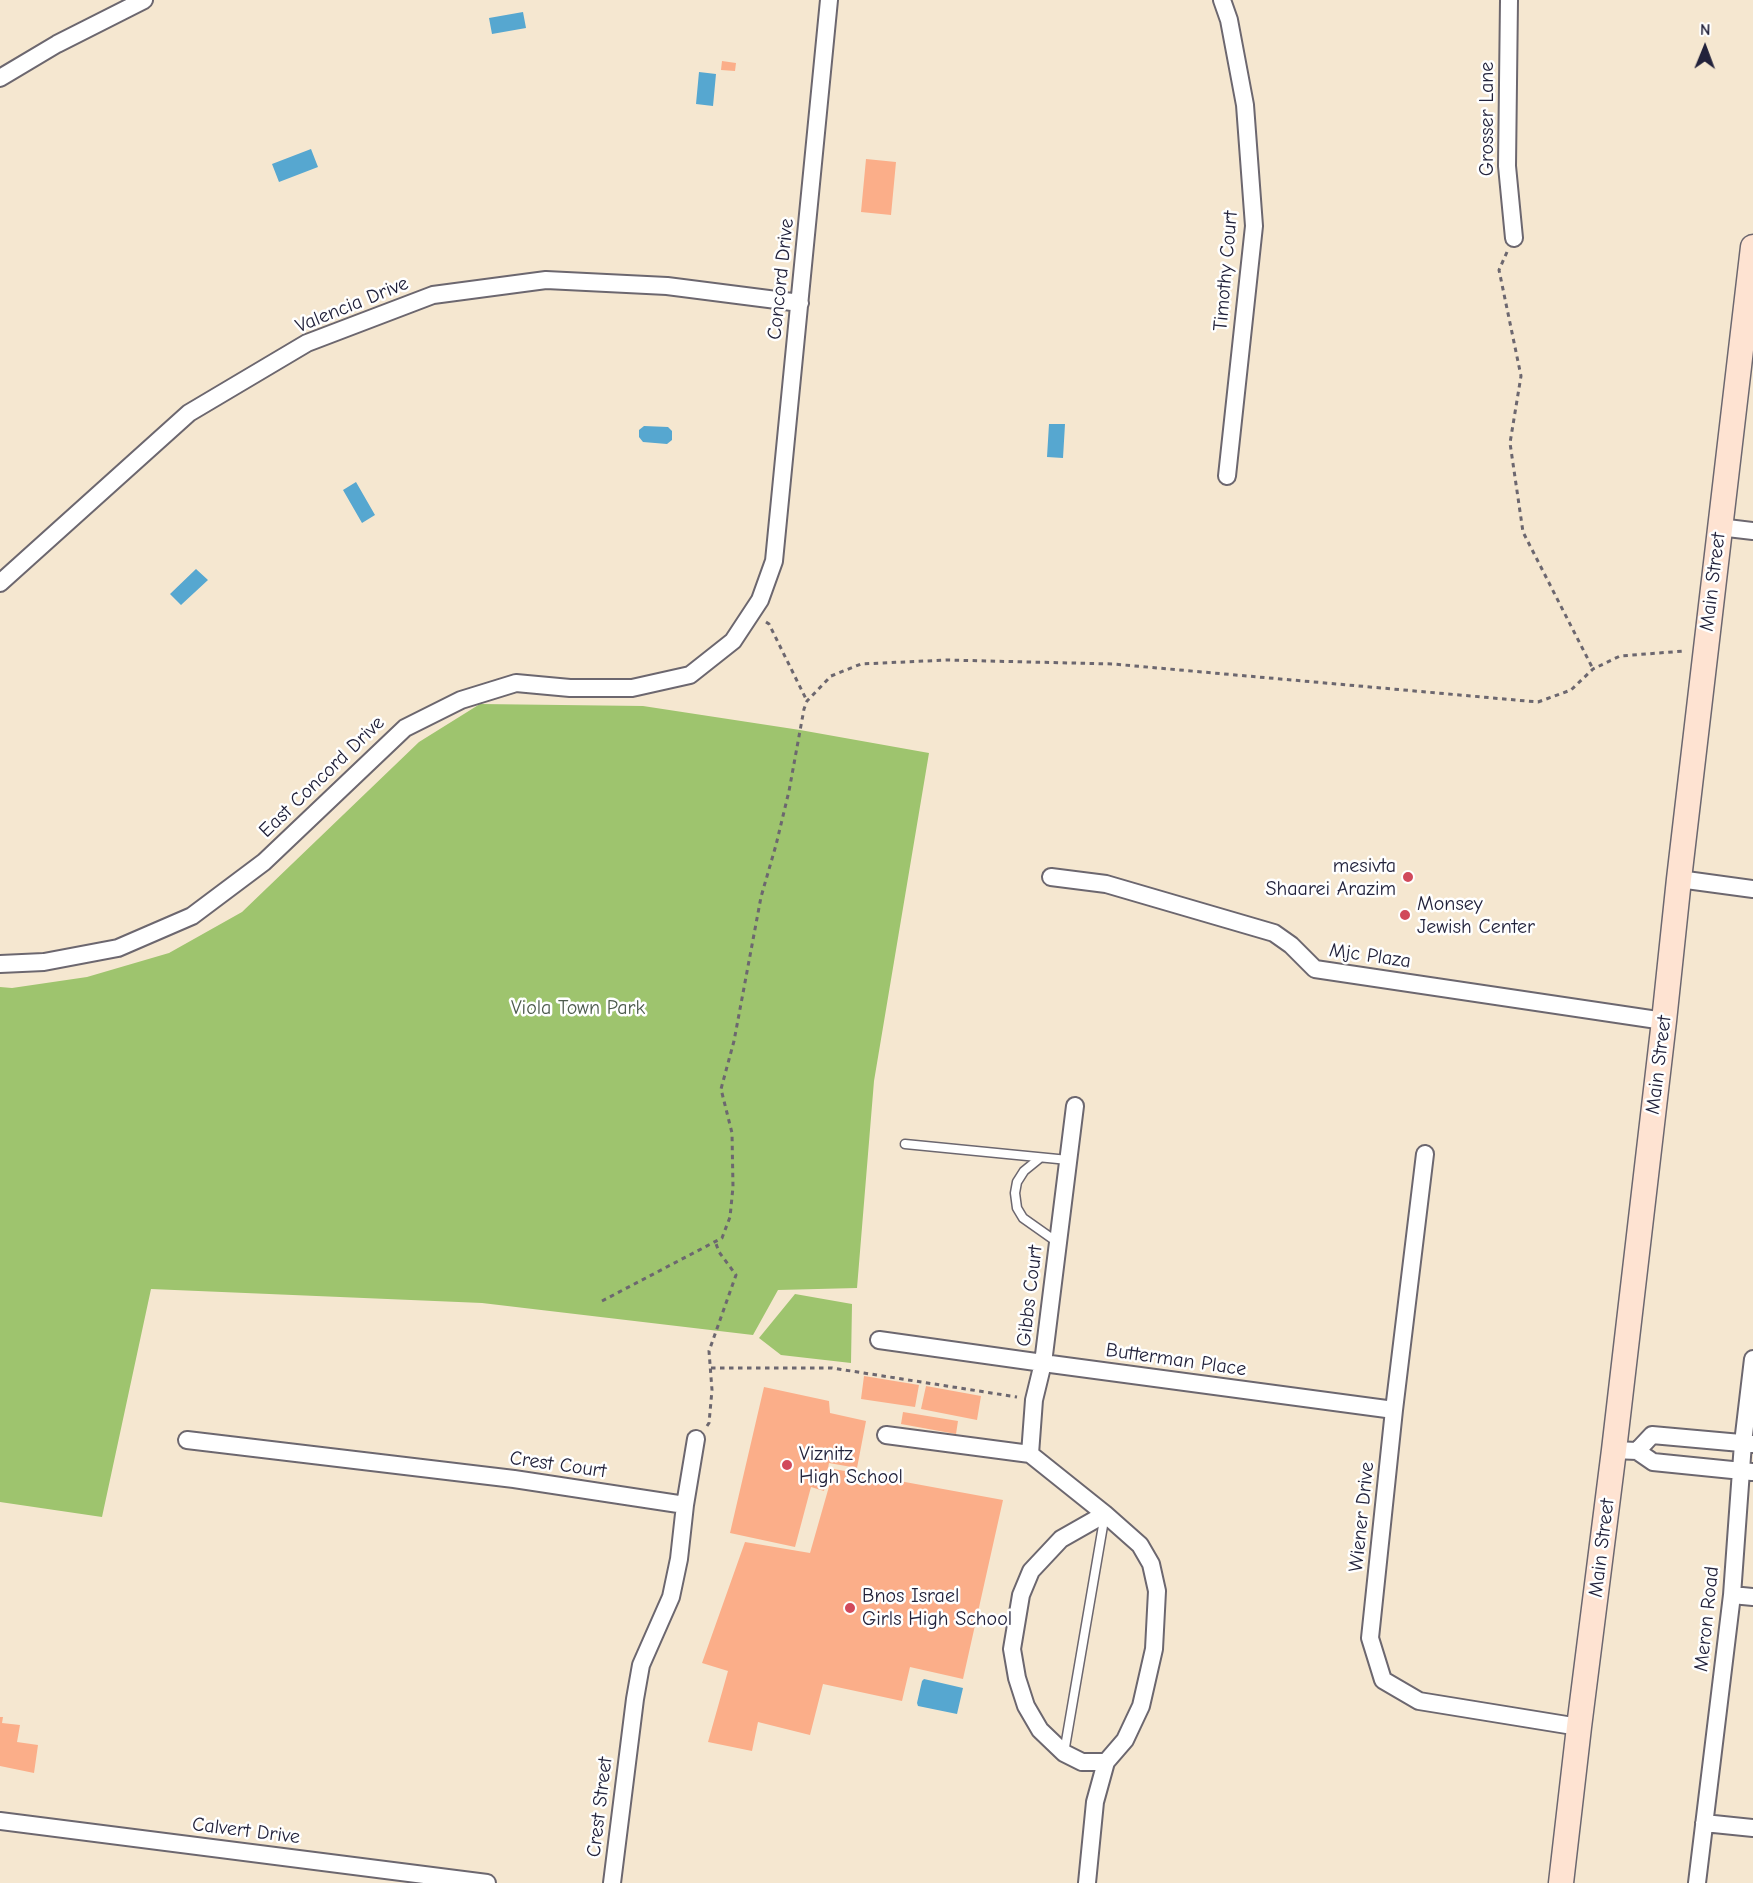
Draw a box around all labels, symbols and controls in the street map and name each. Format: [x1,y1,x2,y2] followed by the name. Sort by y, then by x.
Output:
[1675,18,1735,78] north arrow
[1700,21,1711,39] text: N
[1475,62,1499,176] street label: Grosser Lane
[1209,210,1243,332] street label: Timothy Court
[763,217,799,341] street label: Concord Drive
[292,271,412,339] street label: Valencia Drive
[1695,531,1731,633] street label: Main Street
[254,711,390,843] street label: East Concord Drive
[1266,854,1396,901] place label: mesivta Shaarei Arazim
[1401,870,1415,884] marker: mesivta Shaarei Arazim
[1417,892,1535,939] place label: Monsey Jewish Center
[1398,908,1412,922] marker: Monsey Jewish Center
[1328,938,1412,974] street label: Mjc Plaza
[511,996,645,1020] park label: Viola Town Park
[1641,1014,1677,1116] street label: Main Street
[1012,1244,1048,1348] street label: Gibbs Court
[1104,1338,1248,1382] street label: Butterman Place
[799,1442,903,1489] place label: Viznitz High School
[508,1446,608,1484] street label: Crest Court
[780,1458,794,1472] marker: Viznitz High School
[1344,1461,1380,1573] street label: Wiener Drive
[1584,1497,1620,1599] street label: Main Street
[1690,1565,1724,1673] street label: Meron Road
[862,1584,1012,1631] place label: Bnos Israel Girls High School
[843,1601,857,1615] marker: Bnos Israel Girls High School
[582,1756,618,1858] street label: Crest Street
[191,1812,301,1850] street label: Calvert Drive

